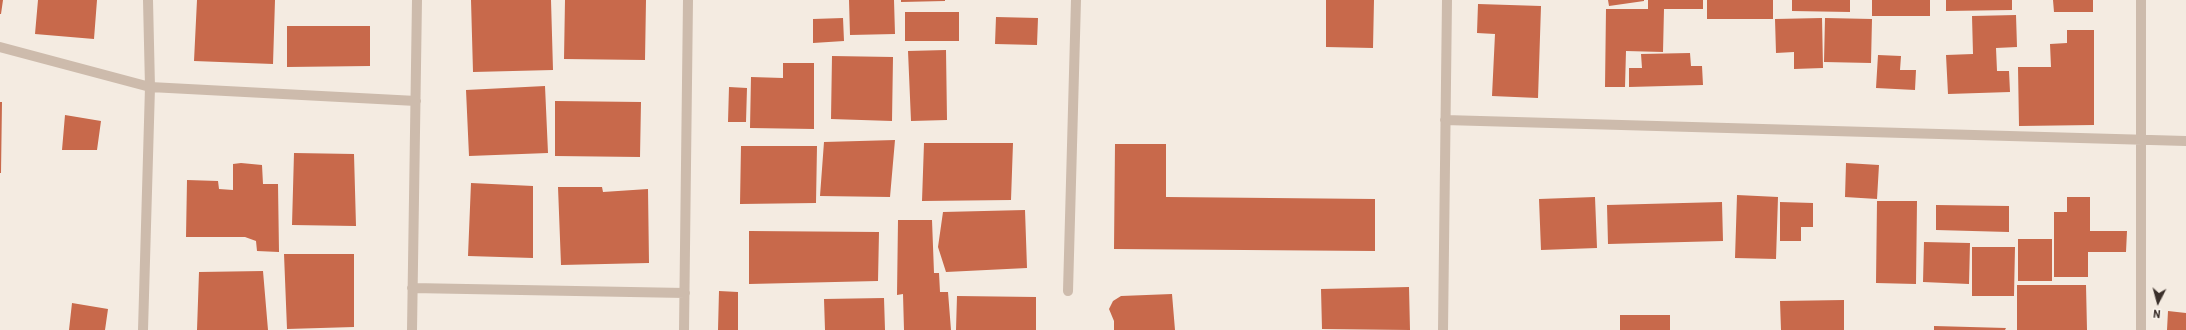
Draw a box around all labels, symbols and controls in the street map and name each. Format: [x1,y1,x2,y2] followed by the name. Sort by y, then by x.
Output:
[2138,282,2178,322] north arrow
[2152,308,2161,321] text: N

